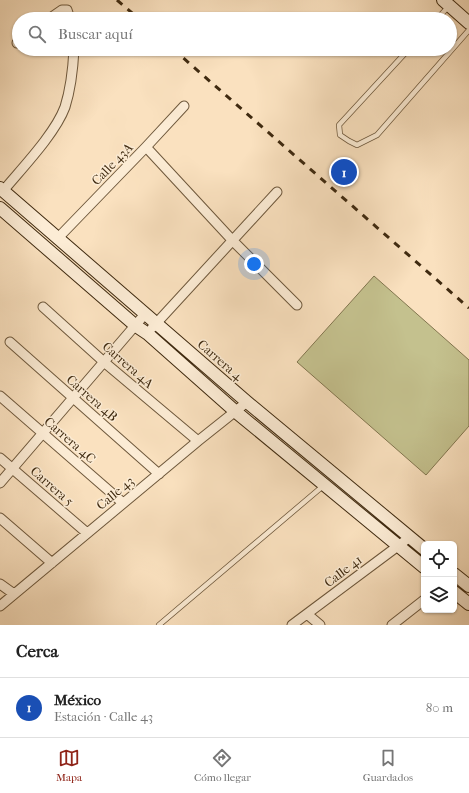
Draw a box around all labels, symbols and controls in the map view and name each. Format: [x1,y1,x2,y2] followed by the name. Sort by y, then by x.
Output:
[12,12,457,56] search box
[26,23,48,45] icon: search
[58,25,133,43] text: Buscar aquí
[88,139,136,188] street label: Calle 43A
[331,157,357,187] pin: 1
[244,254,264,274] your location
[195,337,246,384] street label: Carrera 4
[99,339,157,392] street label: Carrera 4A
[63,372,121,424] street label: Carrera 4B
[41,414,99,466] street label: Carrera 4C
[27,463,77,509] street label: Carrera 5
[93,473,137,513] street label: Calle 43
[421,541,457,613] map controls
[421,541,457,577] button: locate
[321,552,365,590] street label: Calle 41
[421,577,457,613] button: layers
[16,641,58,661] text: Cerca
[54,691,101,709] text: México
[27,700,31,715] text: 1
[426,700,453,715] text: 80 m
[54,709,153,724] text: Estación · Calle 43
[56,747,82,784] tab: Mapa
[194,747,251,784] tab: Cómo llegar
[363,747,413,784] tab: Guardados

